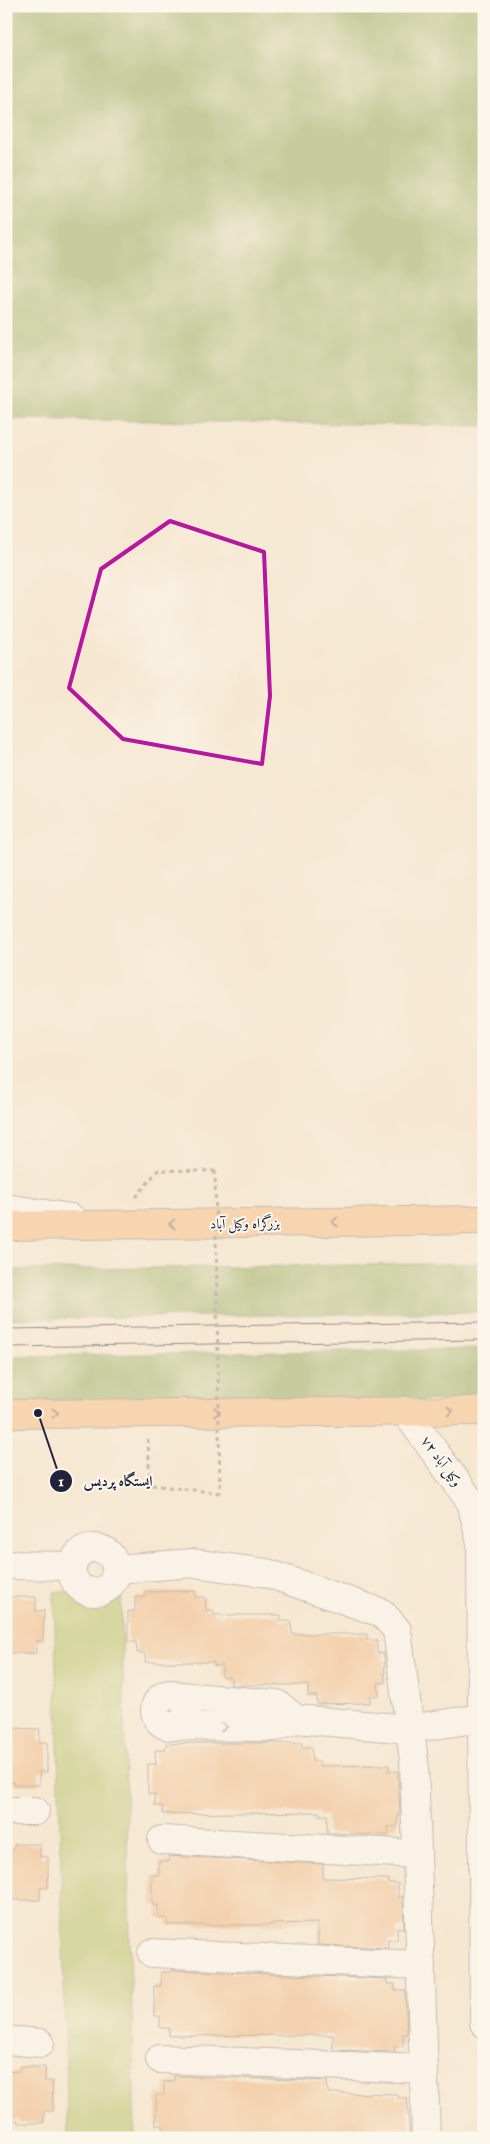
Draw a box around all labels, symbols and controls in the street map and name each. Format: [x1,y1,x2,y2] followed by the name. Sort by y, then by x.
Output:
[210,1213,281,1235] street label: بزرگراه وکیل آباد
[331,1217,338,1227] one-way arrow
[168,1219,176,1229] one-way arrow
[446,1406,454,1416] one-way arrow
[214,1407,222,1417] one-way arrow
[52,1408,59,1418] one-way arrow
[416,1433,466,1491] street label: ۷۲ وکیل آباد
[49,1466,162,1496] callout: ایستگاه پردیس
[84,1471,152,1491] text: ایستگاه پردیس
[58,1472,64,1491] text: 1
[220,1721,228,1732] one-way arrow

